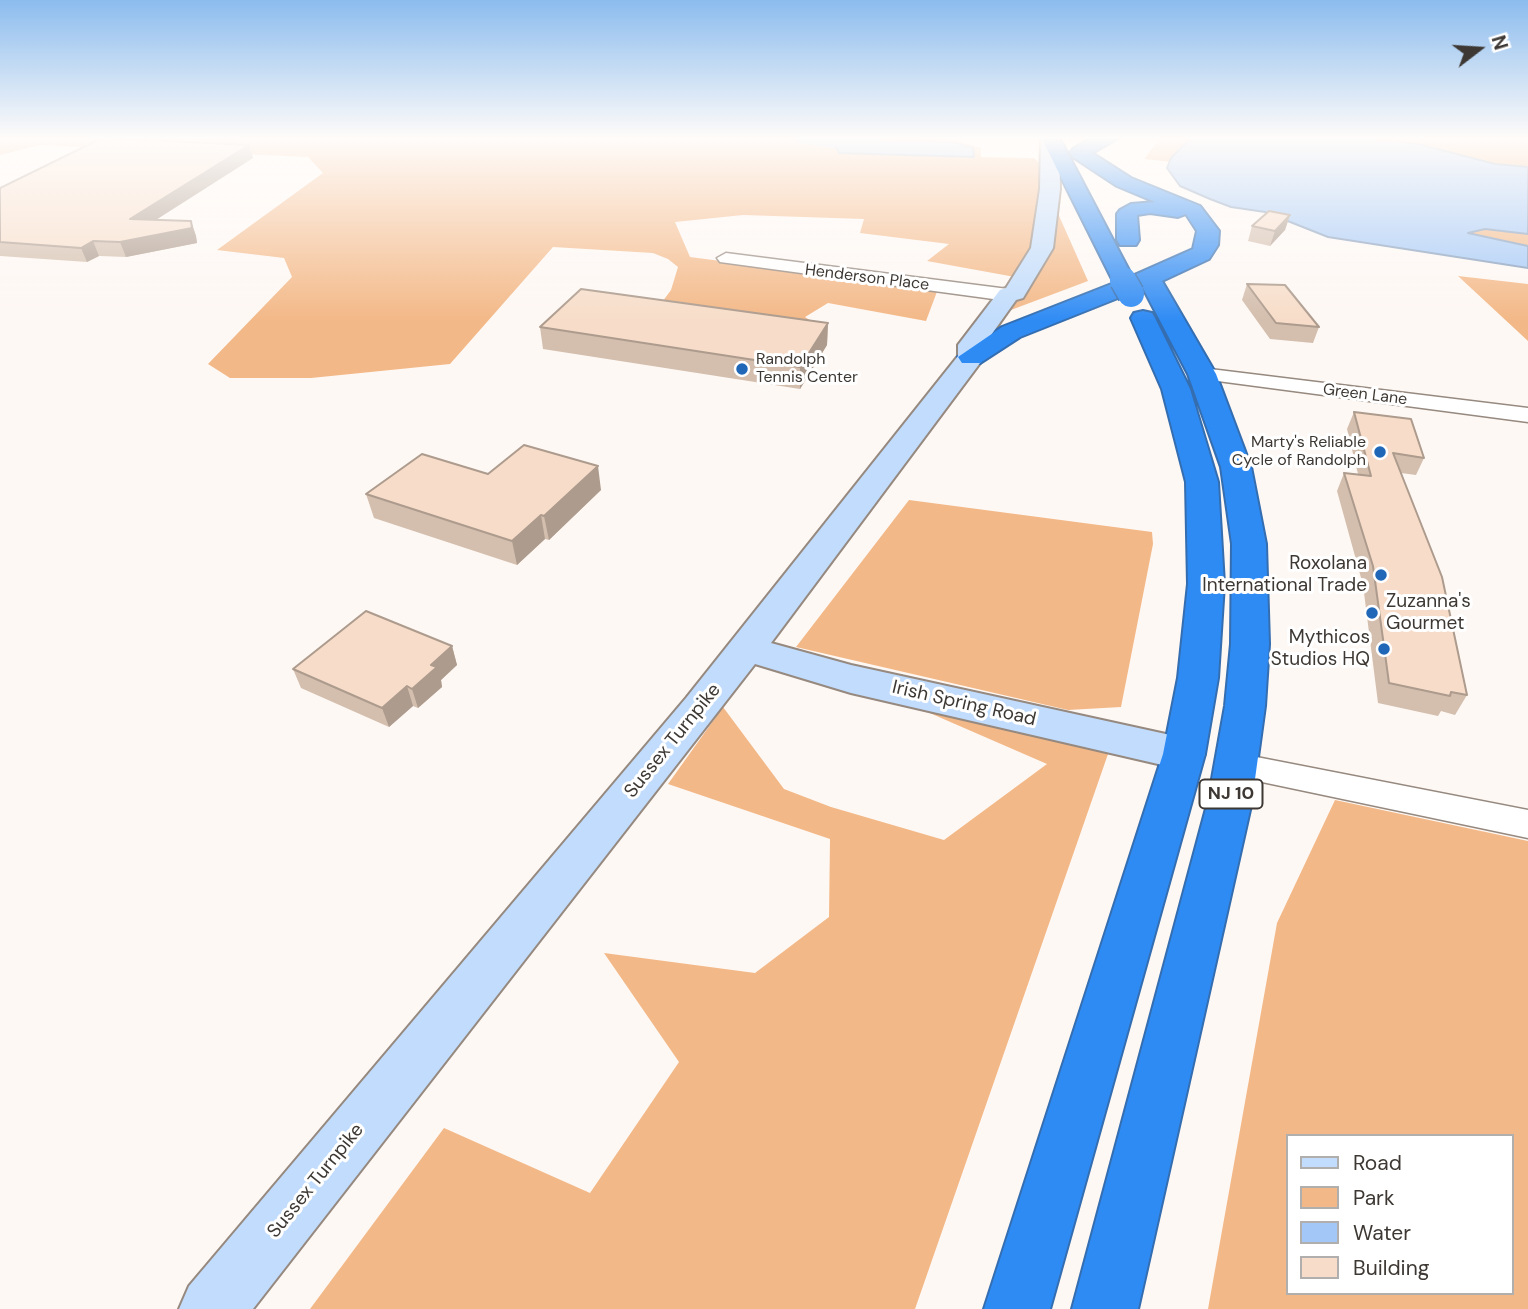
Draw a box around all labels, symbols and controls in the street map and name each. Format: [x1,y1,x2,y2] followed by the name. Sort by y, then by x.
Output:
[1444,14,1514,84] north arrow
[1486,32,1514,53] text: N
[804,261,930,295] street label: Henderson Place
[756,350,858,388] place label: Randolph Tennis Center
[734,361,750,377] marker: Randolph Tennis Center
[1322,380,1408,410] street label: Green Lane
[1232,433,1366,471] place label: Marty's Reliable Cycle of Randolph
[1372,444,1388,460] marker: Marty's Reliable Cycle of Randolph
[1202,553,1367,597] place label: Roxolana International Trade
[1373,567,1389,583] marker: Roxolana International Trade
[1386,591,1471,635] place label: Zuzanna's Gourmet
[1364,605,1380,621] marker: Zuzanna's Gourmet
[1271,627,1370,671] place label: Mythicos Studios HQ
[1376,641,1392,657] marker: Mythicos Studios HQ
[890,676,1038,732] street label: Irish Spring Road
[620,679,726,803] street label: Sussex Turnpike
[1200,780,1262,808] road number: NJ 10
[263,1119,369,1243] street label: Sussex Turnpike
[1286,1134,1514,1295] legend
[1353,1149,1402,1177] text: Road
[1353,1184,1394,1212] text: Park
[1353,1219,1411,1247] text: Water
[1353,1254,1429,1282] text: Building

